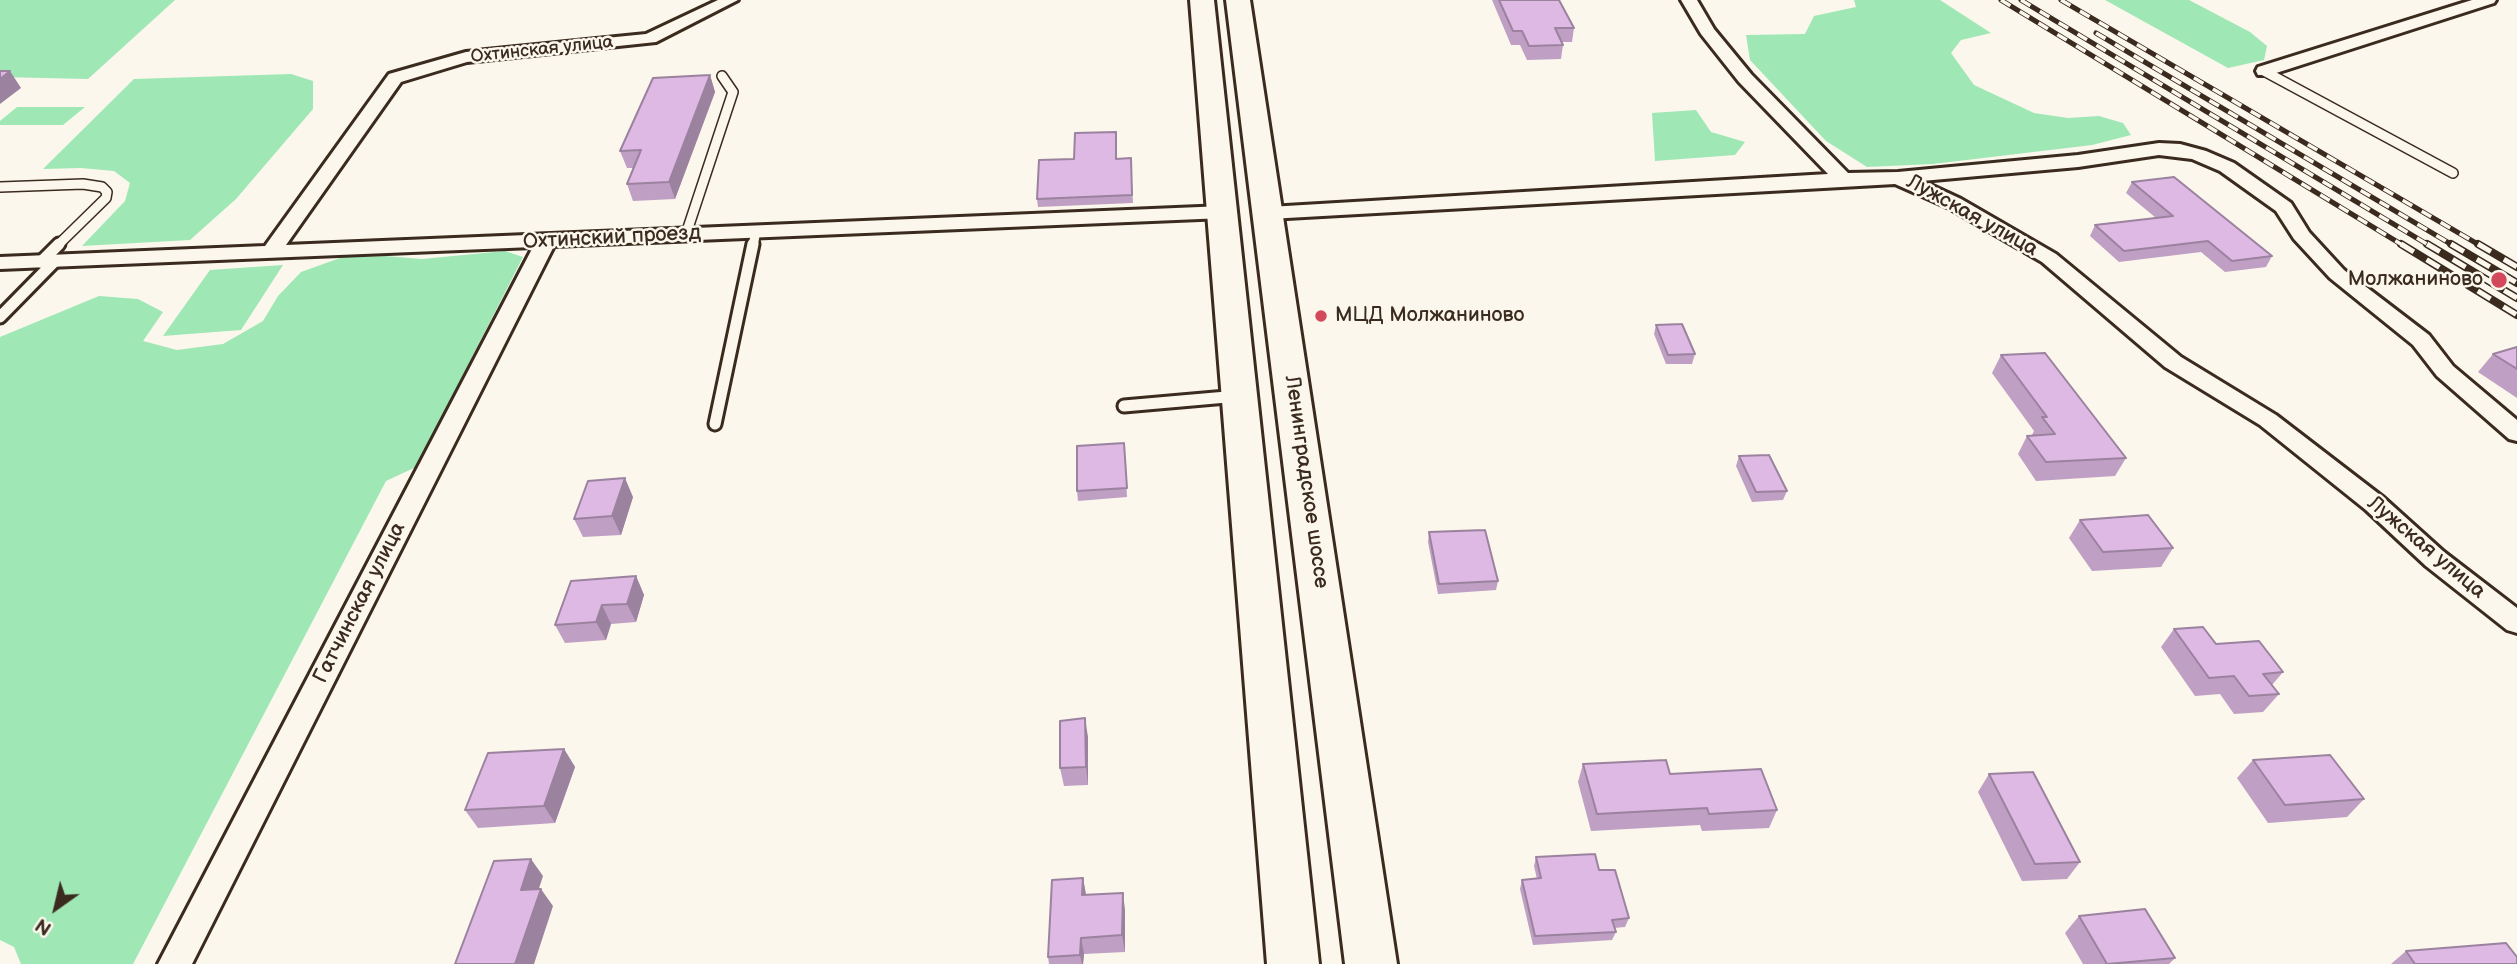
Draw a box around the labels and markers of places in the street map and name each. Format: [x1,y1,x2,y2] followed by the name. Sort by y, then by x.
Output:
[2348,267,2483,293] place label: Молжаниново
[2489,270,2509,290] marker: Молжаниново
[1335,303,1524,329] place label: МЦД Молжаниново
[1313,308,1329,324] marker: МЦД Молжаниново

